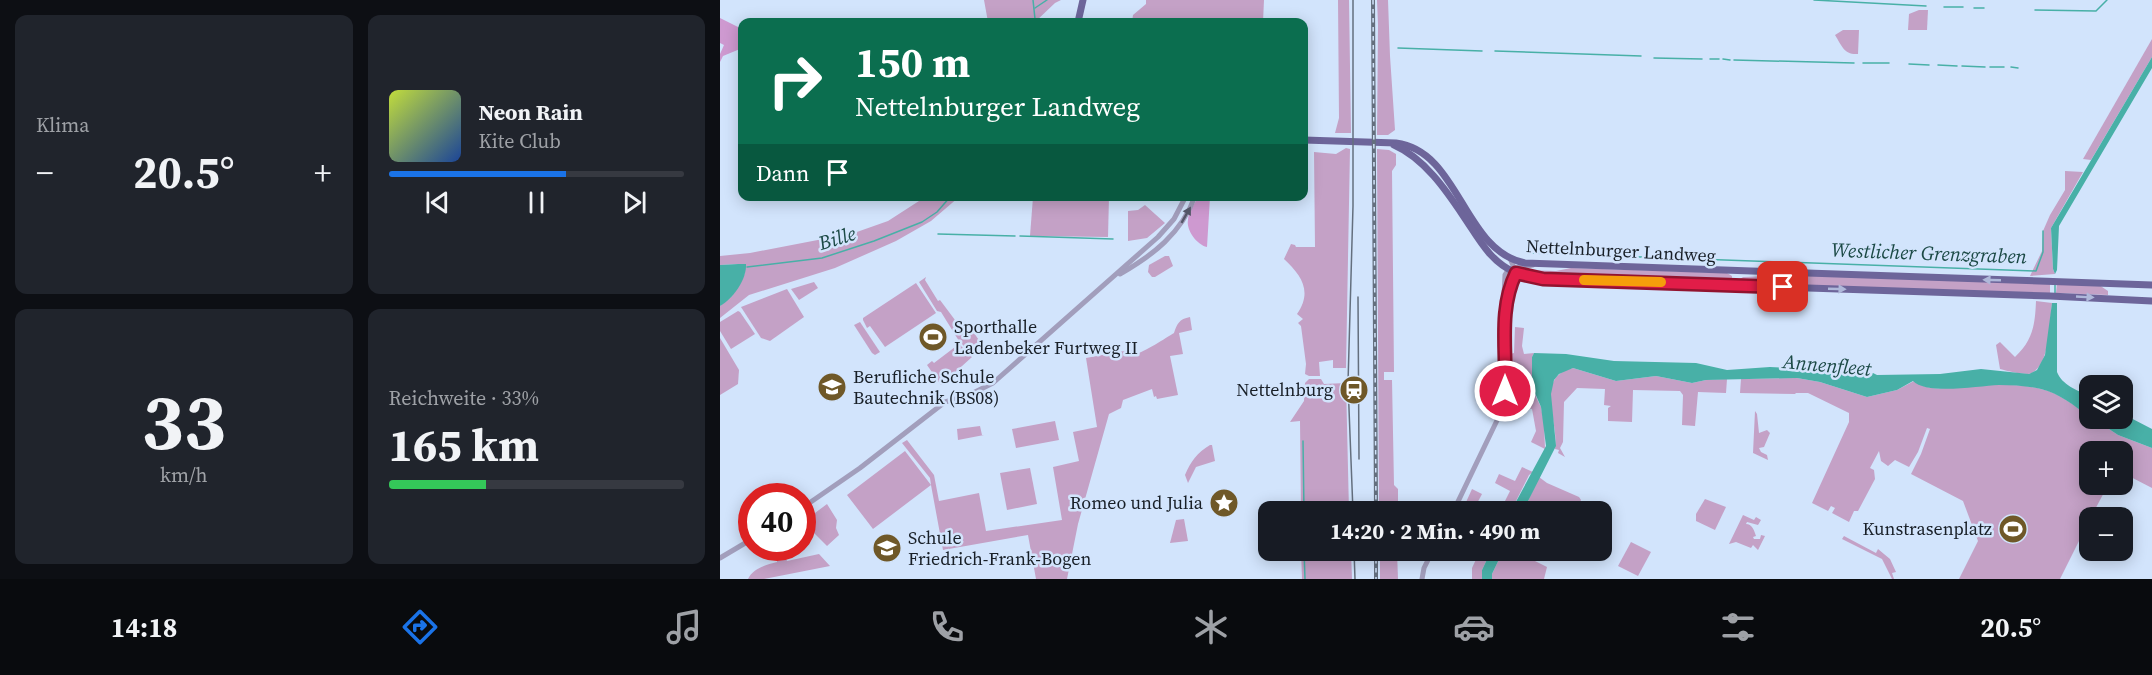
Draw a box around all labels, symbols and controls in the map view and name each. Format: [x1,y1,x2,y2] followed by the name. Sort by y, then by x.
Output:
[855,33,970,91] text: 150 m
[756,42,834,120] icon: right
[855,88,1140,125] text: Nettelnburger Landweg
[479,97,583,127] text: Neon Rain
[36,111,89,139] text: Klima
[479,127,561,155] text: Kite Club
[133,141,234,203] text: 20.5°
[36,150,54,195] text: −
[314,150,332,195] text: +
[821,156,854,189] icon: arrive
[756,158,809,188] text: Dann
[421,186,454,219] icon: previous
[520,186,553,219] icon: pause
[618,186,651,219] icon: next
[1181,206,1191,223] one-way arrow
[814,219,859,257] water label: Bille
[1525,233,1717,268] street label: Nettelnburger Landweg
[1831,236,2028,270] water label: Westlicher Grenzgraben
[1757,261,1808,312] pin
[1766,270,1799,303] icon: arrive
[1982,275,2001,284] one-way arrow
[1828,284,1847,294] one-way arrow
[2075,293,2094,302] one-way arrow
[954,314,1138,360] place label: Sporthalle Ladenbeker Furtweg II
[917,321,949,353] sports icon: Sporthalle Ladenbeker Furtweg II
[1781,347,1874,383] water label: Annenfleet
[1473,359,1537,423] position arrow
[853,364,999,410] place label: Berufliche Schule Bautechnik (BS08)
[141,368,226,475] text: 33
[816,371,848,403] school or university icon: Berufliche Schule Bautechnik (BS08)
[1338,374,1370,406] station icon: Nettelnburg
[2079,375,2133,561] map controls
[2079,375,2133,429] button: layers
[1236,377,1333,402] place label: Nettelnburg
[389,384,539,412] text: Reichweite · 33%
[389,414,539,476] text: 165 km
[2079,441,2133,495] button: +
[160,461,208,489] text: km/h
[738,483,816,561] speed limit sign: 40
[1208,487,1240,519] place icon: Romeo und Julia
[1070,490,1204,515] place label: Romeo und Julia
[2079,507,2133,561] button: −
[1997,513,2029,545] sports icon: Kunstrasenplatz
[1330,516,1540,546] text: 14:20 · 2 Min. · 490 m
[1862,516,1992,541] place label: Kunstrasenplatz
[908,525,1091,571] place label: Schule Friedrich-Frank-Bogen
[871,532,903,564] school or university icon: Schule Friedrich-Frank-Bogen
[399,606,441,648] icon: directions
[663,606,705,648] icon: music
[926,606,968,648] icon: phone
[1190,606,1232,648] icon: climate
[1453,606,1495,648] icon: car
[1717,606,1759,648] icon: filters
[111,609,177,646] text: 14:18
[1980,609,2041,646] text: 20.5°

